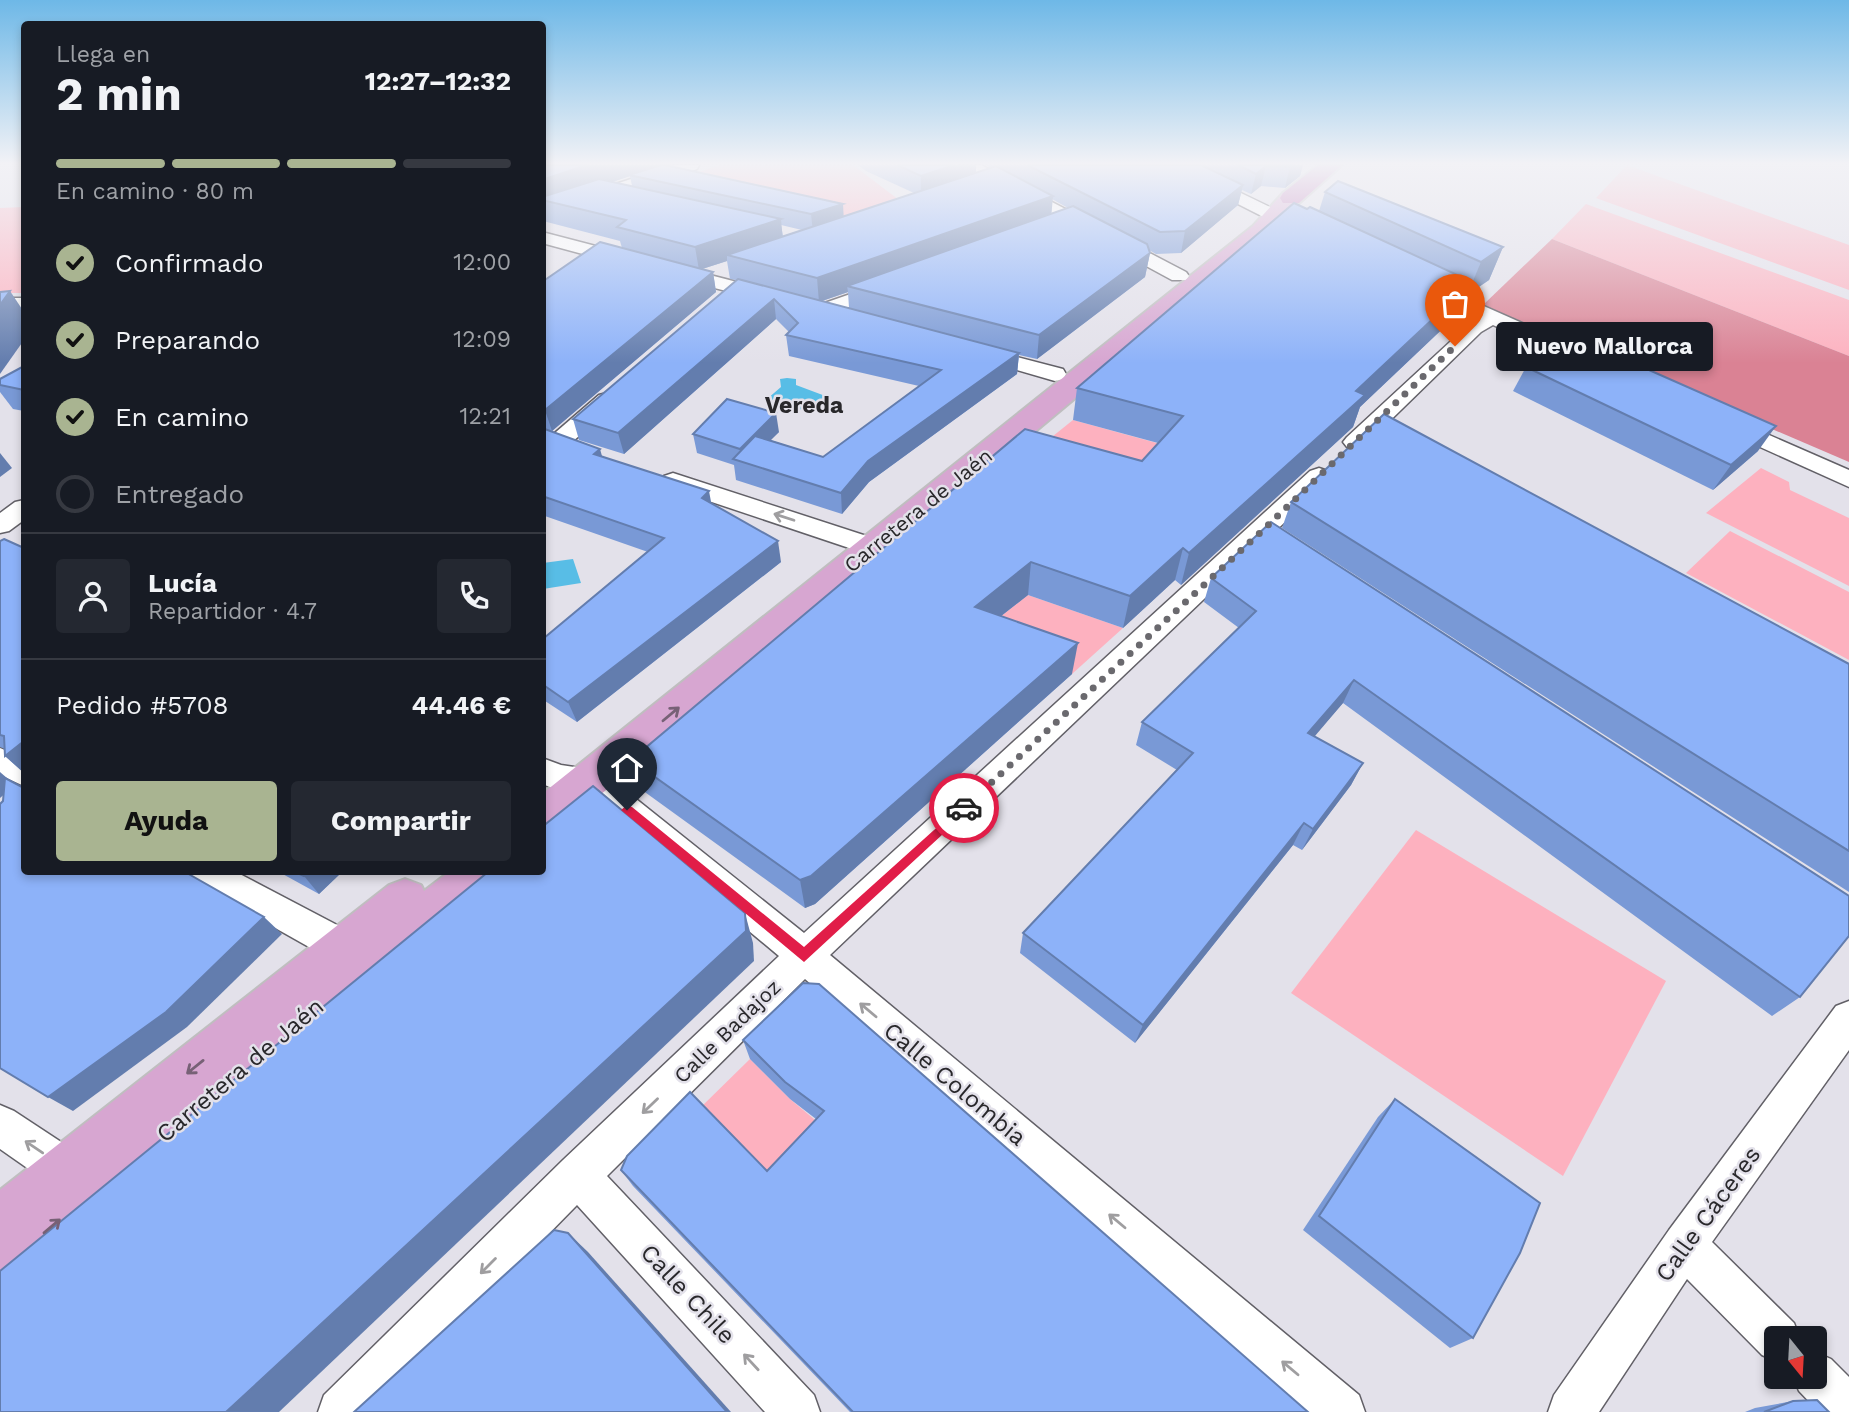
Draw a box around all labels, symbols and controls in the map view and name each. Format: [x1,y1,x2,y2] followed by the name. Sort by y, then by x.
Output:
[56,41,150,68] text: Llega en
[365,66,511,96] text: 12:27–12:32
[56,67,182,121] text: 2 min
[56,178,254,205] text: En camino · 80 m
[56,244,94,282] icon: check
[115,248,264,278] text: Confirmado
[453,249,511,276] text: 12:00
[1425,274,1485,346] pin
[1436,285,1474,323] icon: bag
[56,321,94,359] icon: check
[1497,322,1714,370] callout: Nuevo Mallorca
[115,325,260,355] text: Preparando
[453,326,511,353] text: 12:09
[1516,333,1693,360] text: Nuevo Mallorca
[765,392,844,419] district label: Vereda
[56,398,94,436] icon: check
[115,402,249,432] text: En camino
[459,403,511,430] text: 12:21
[839,443,997,577] street label: Carretera de Jaén
[115,479,244,509] text: Entregado
[773,509,795,522] one-way arrow
[56,559,130,633] button: person
[437,559,511,633] button: phone
[148,568,217,598] text: Lucía
[148,598,317,625] text: Repartidor · 4.7
[56,690,229,720] text: Pedido #5708
[412,690,511,720] text: 44.46 €
[661,706,679,721] one-way arrow
[597,738,657,810] pin
[608,749,646,787] icon: home
[929,773,999,843] courier
[56,781,277,861] button: Ayuda
[291,781,511,861] button: Compartir
[945,789,983,827] icon: car
[669,974,785,1088] street label: Calle Badajoz
[151,992,329,1148] street label: Carretera de Jaén
[860,1002,878,1018] one-way arrow
[878,1016,1032,1152] street label: Calle Colombia
[187,1060,205,1075] one-way arrow
[642,1097,659,1114] one-way arrow
[24,1140,44,1154] one-way arrow
[1650,1141,1766,1287] street label: Calle Cáceres
[1108,1213,1126,1229] one-way arrow
[43,1218,61,1234] one-way arrow
[635,1238,741,1350] street label: Calle Chile
[480,1257,497,1274] one-way arrow
[1764,1326,1827,1390] north arrow
[1764,1326,1827,1389] map controls
[743,1353,759,1371] one-way arrow
[1281,1360,1299,1376] one-way arrow

